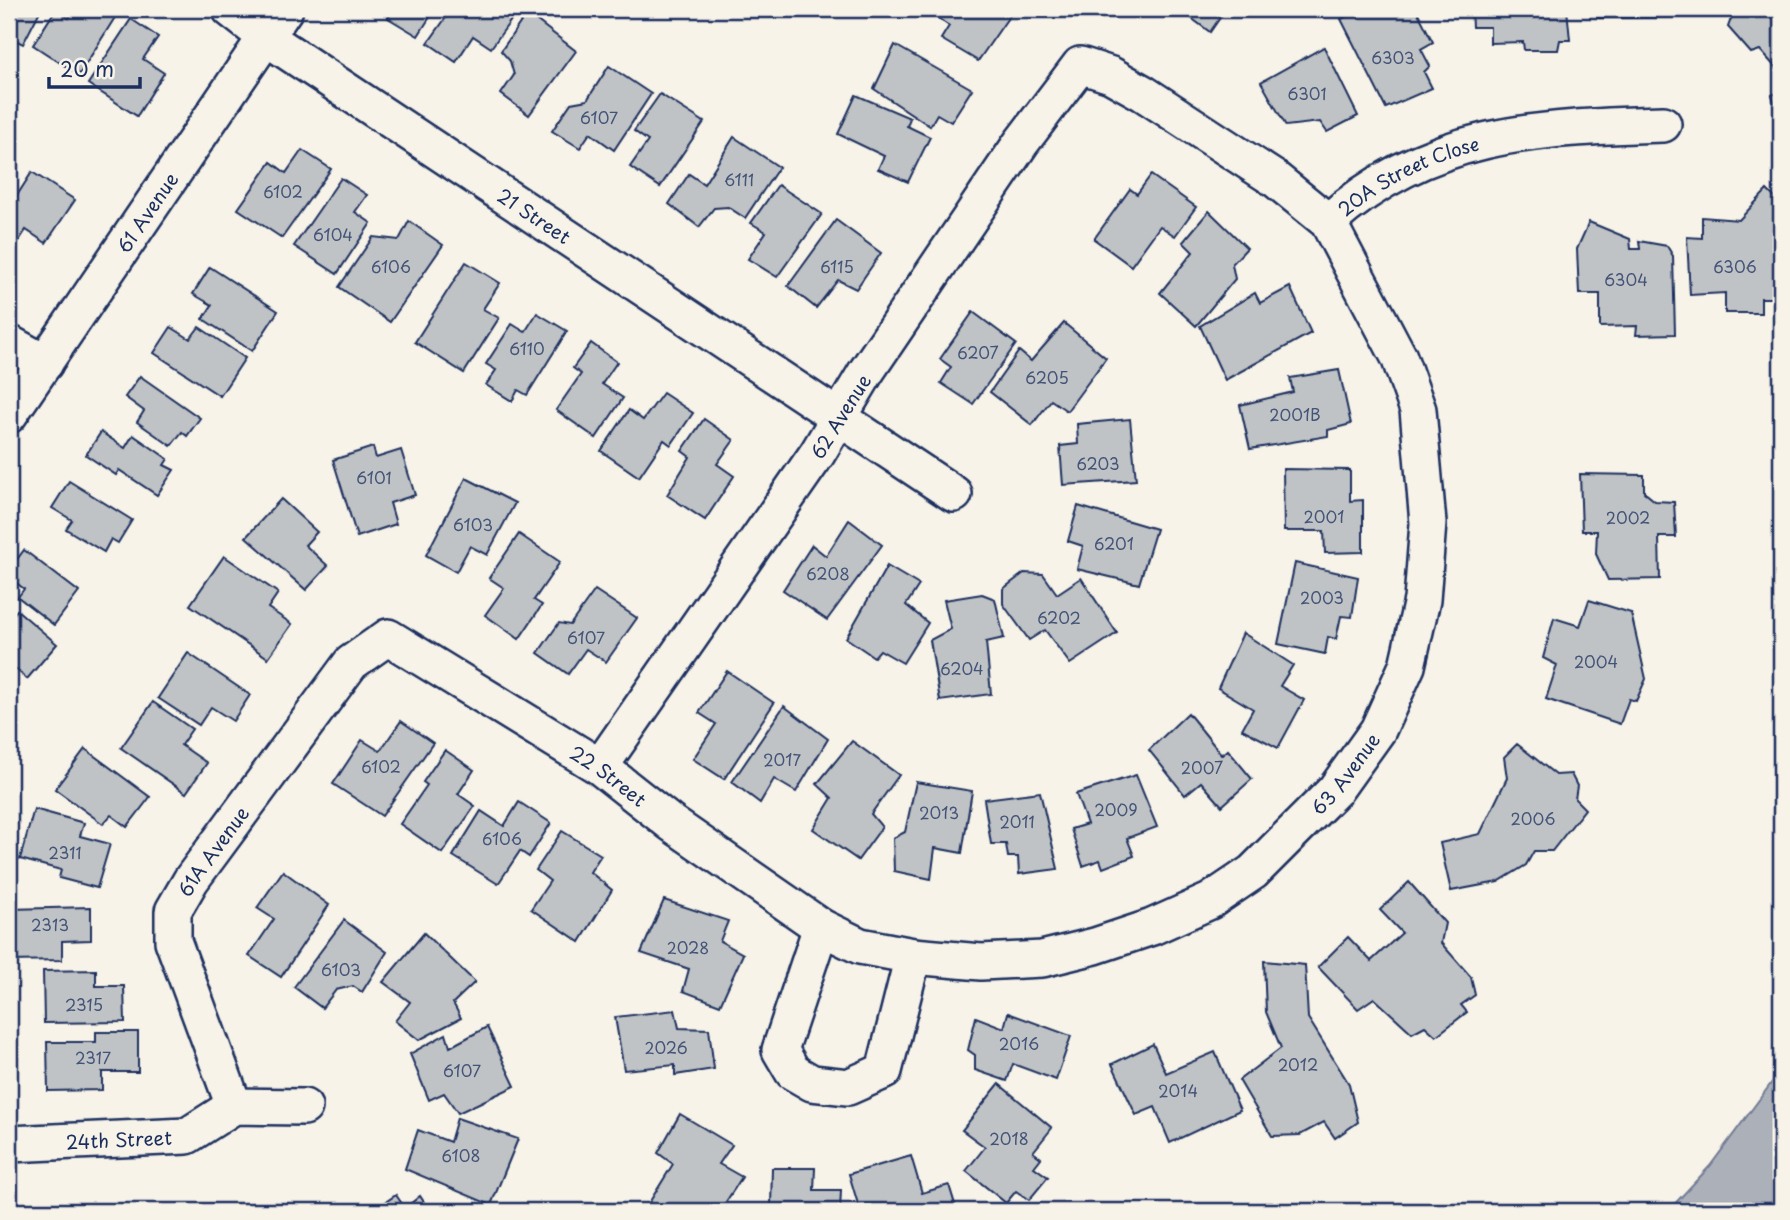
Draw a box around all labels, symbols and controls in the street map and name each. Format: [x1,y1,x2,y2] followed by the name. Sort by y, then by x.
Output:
[1371,45,1415,69] house number: 6303
[49,46,140,90] scale bar
[60,52,114,84] text: 20 m
[1288,81,1326,105] house number: 6301
[580,105,618,129] house number: 6107
[1331,129,1482,222] street label: 20A Street Close
[109,166,184,258] street label: 61 Avenue
[724,167,754,191] house number: 6111
[263,179,303,203] house number: 6102
[492,181,577,250] street label: 21 Street
[313,222,353,246] house number: 6104
[371,254,411,278] house number: 6106
[820,254,854,278] house number: 6115
[1713,254,1757,278] house number: 6306
[1604,267,1648,291] house number: 6304
[509,336,545,360] house number: 6110
[957,340,999,364] house number: 6207
[1025,365,1069,389] house number: 6205
[803,368,877,464] street label: 62 Avenue
[1269,402,1321,426] house number: 2001B
[1077,451,1119,475] house number: 6203
[356,465,392,489] house number: 6101
[1304,504,1344,528] house number: 2001
[1606,505,1650,529] house number: 2002
[453,512,493,536] house number: 6103
[1094,531,1134,555] house number: 6201
[806,561,850,585] house number: 6208
[1300,585,1344,609] house number: 2003
[1037,605,1081,629] house number: 6202
[567,625,605,649] house number: 6107
[1574,649,1618,673] house number: 2004
[940,656,984,680] house number: 6204
[1304,727,1386,821] street label: 63 Avenue
[565,738,653,813] street label: 22 Street
[763,747,801,771] house number: 2017
[361,754,401,778] house number: 6102
[1181,755,1223,779] house number: 2007
[1094,797,1138,821] house number: 2009
[171,800,255,901] street label: 61A Avenue
[919,800,959,824] house number: 2013
[1511,806,1555,830] house number: 2006
[999,809,1035,833] house number: 2011
[482,826,522,850] house number: 6106
[48,840,82,864] house number: 2311
[31,912,69,936] house number: 2313
[667,935,709,959] house number: 2028
[321,957,361,981] house number: 6103
[65,992,103,1016] house number: 2315
[999,1031,1039,1055] house number: 2016
[644,1035,688,1059] house number: 2026
[75,1045,111,1069] house number: 2317
[1278,1052,1318,1076] house number: 2012
[443,1058,481,1082] house number: 6107
[1158,1078,1198,1102] house number: 2014
[65,1123,173,1155] street label: 24th Street
[989,1126,1029,1150] house number: 2018
[442,1143,480,1167] house number: 6108

